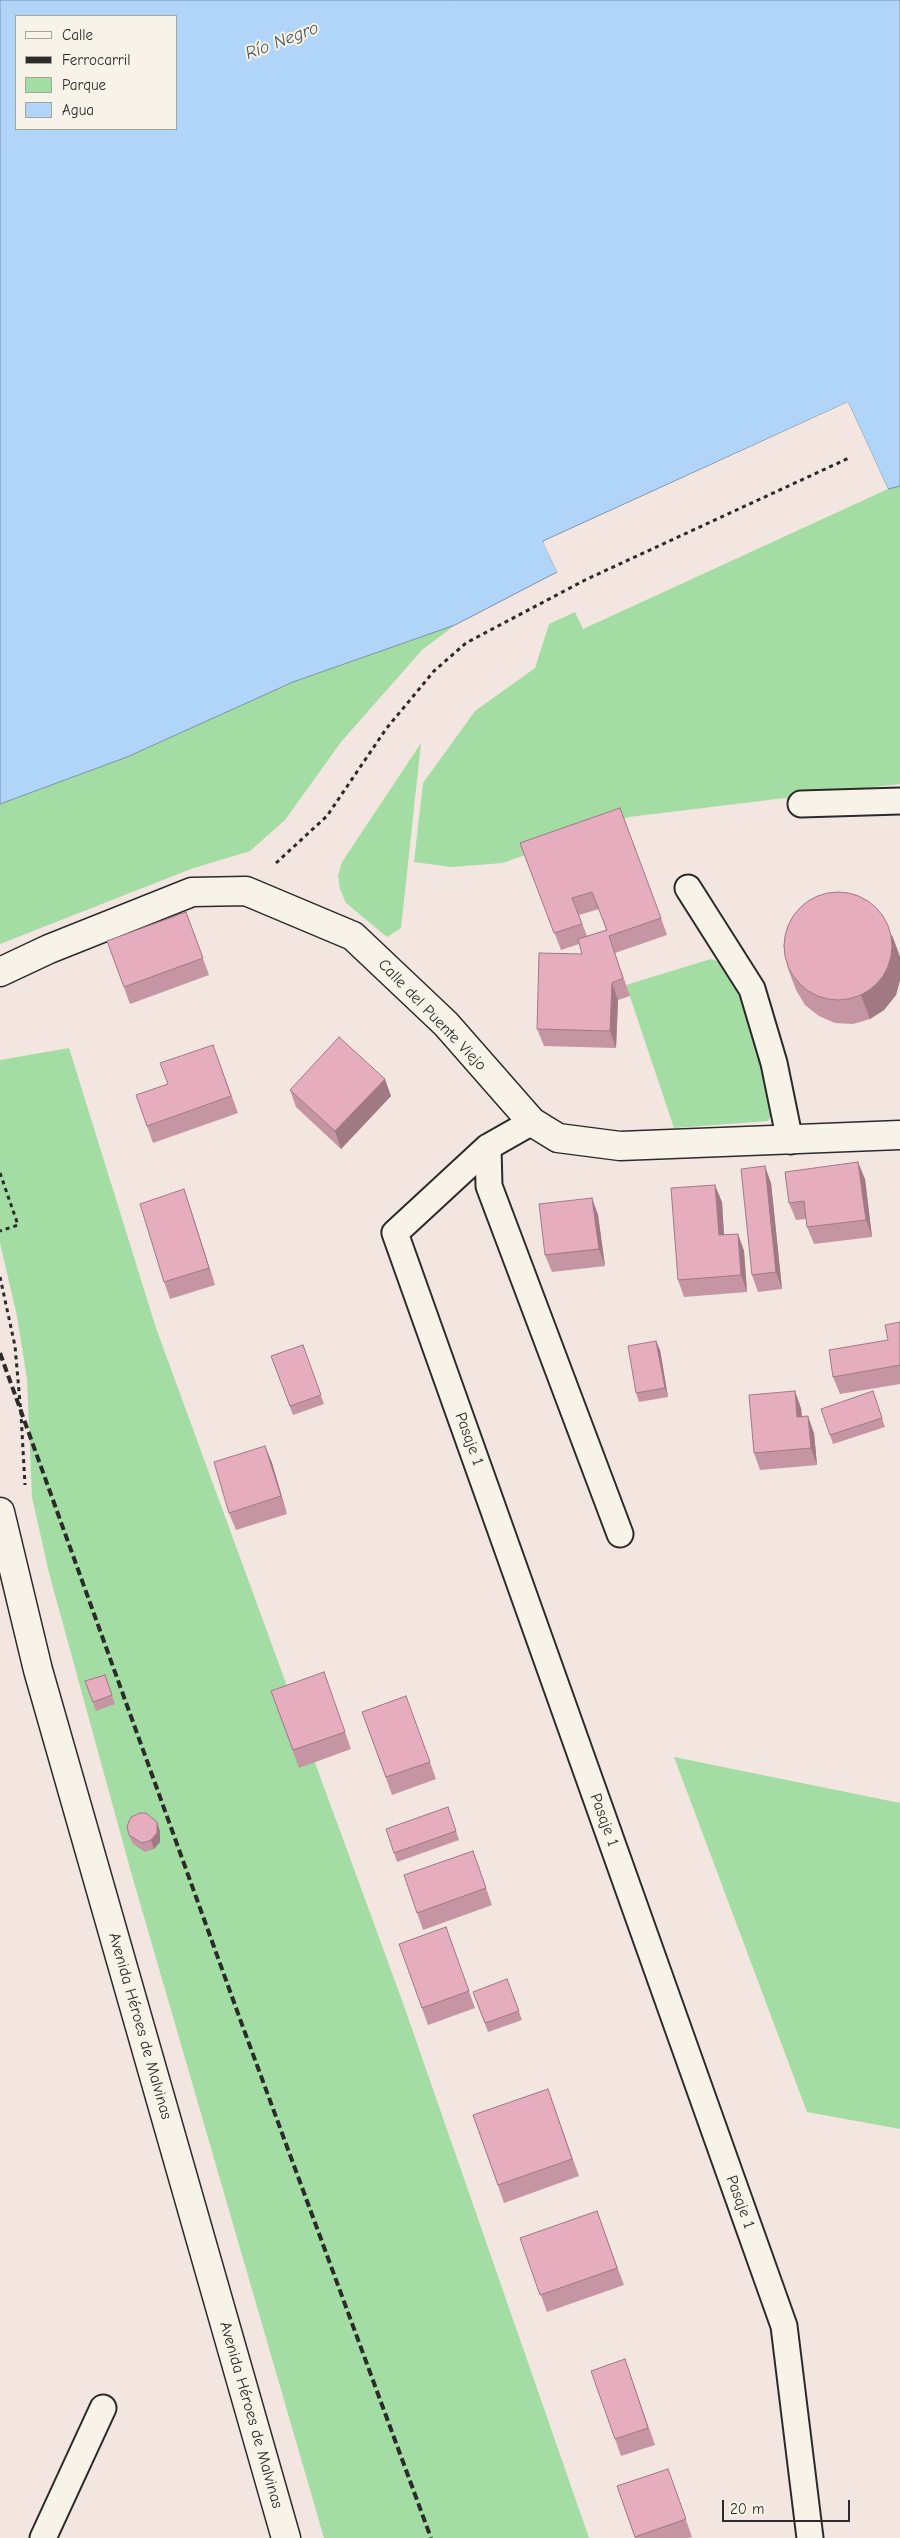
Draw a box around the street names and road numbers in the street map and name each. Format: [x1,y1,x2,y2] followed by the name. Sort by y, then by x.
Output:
[374,955,490,1075] street label: Calle del Puente Viejo
[451,1410,487,1468] street label: Pasaje 1
[586,1791,622,1849] street label: Pasaje 1
[104,1930,176,2122] street label: Avenida Héroes de Malvinas
[722,2173,758,2231] street label: Pasaje 1
[215,2319,287,2511] street label: Avenida Héroes de Malvinas

